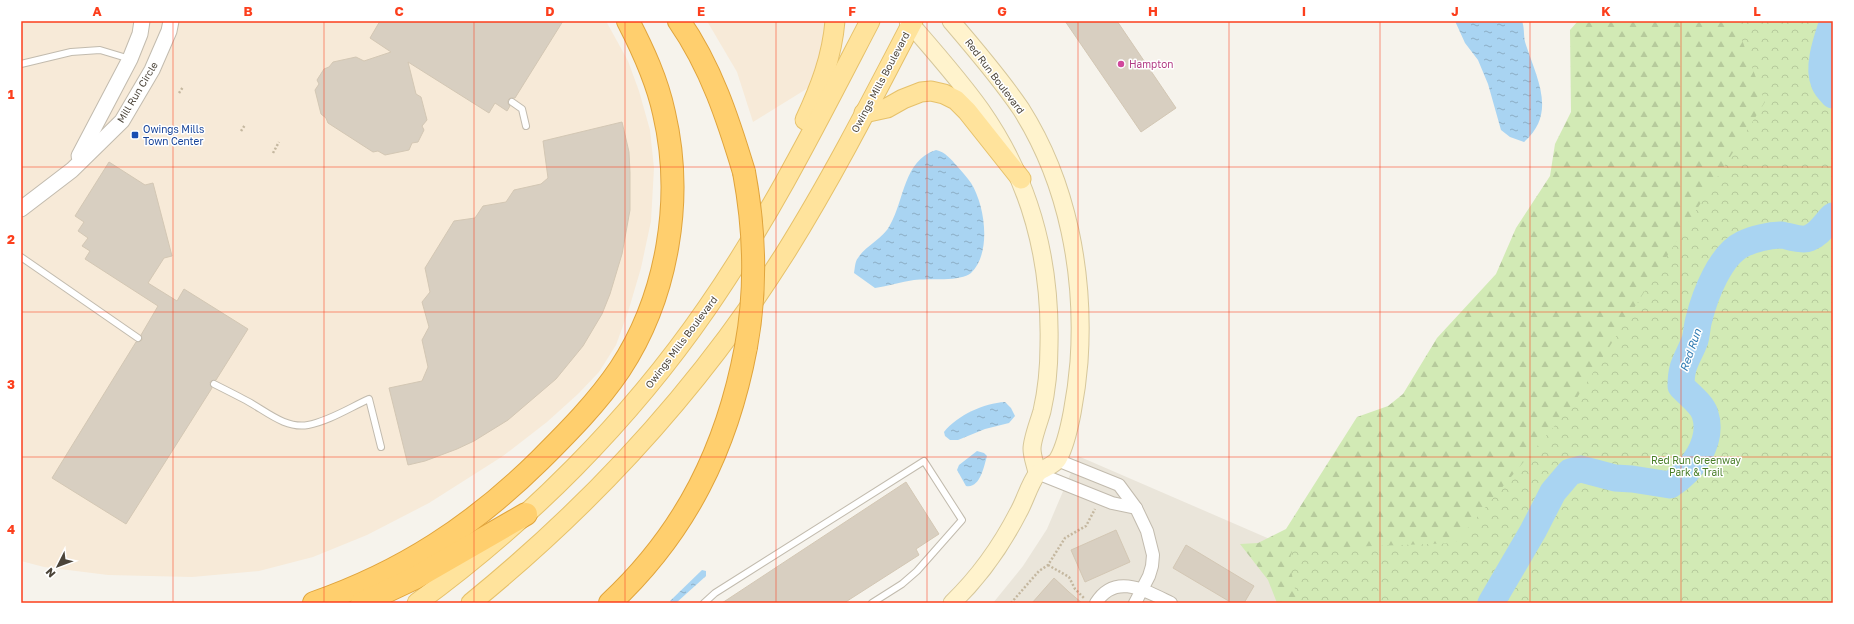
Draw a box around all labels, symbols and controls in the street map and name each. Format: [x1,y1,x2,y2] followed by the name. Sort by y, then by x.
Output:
[92,3,102,19] text: A
[243,3,253,19] text: B
[394,3,404,19] text: C
[545,3,555,19] text: D
[697,3,705,19] text: E
[848,3,856,19] text: F
[997,3,1007,19] text: G
[1148,3,1158,19] text: H
[1302,3,1306,19] text: I
[1451,3,1459,19] text: J
[1601,3,1611,19] text: K
[1753,3,1761,19] text: L
[848,30,912,134] street label: Owings Mills Boulevard
[963,36,1027,116] street label: Red Run Boulevard
[1129,58,1173,70] place label: Hampton
[114,59,160,125] street label: Mill Run Circle
[1116,59,1126,69] marker: Hampton
[8,86,15,102] text: 1
[143,123,204,147] place label: Owings Mills Town Center
[130,130,140,140] marker: Owings Mills Town Center
[7,231,15,247] text: 2
[642,294,720,390] street label: Owings Mills Boulevard
[1677,326,1704,373] water label: Red Run
[7,376,15,392] text: 3
[1651,454,1741,478] park label: Red Run Greenway Park & Trail
[7,521,15,537] text: 4
[38,546,78,586] north arrow
[43,566,58,580] text: N

